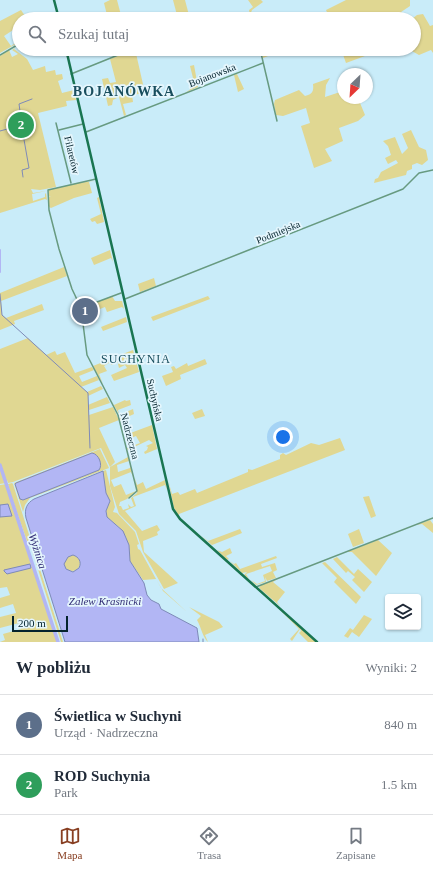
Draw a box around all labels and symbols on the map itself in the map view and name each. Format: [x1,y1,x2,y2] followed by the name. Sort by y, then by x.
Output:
[187,61,238,89] street label: Bojanowska
[337,68,373,104] north arrow
[73,83,175,99] district label: BOJANÓWKA
[8,110,34,140] pin: 2
[62,135,82,176] street label: Filaretów
[254,218,302,246] street label: Podmiejska
[72,296,98,326] pin: 1
[101,352,171,366] district label: SUCHYNIA
[145,378,165,423] street label: Suchyńska
[119,412,142,461] street label: Nadrzeczna
[273,427,293,447] your location
[27,532,49,571] water label: Wyżnica
[69,595,141,607] water label: Zalew Kraśnicki
[12,614,68,633] scale bar

